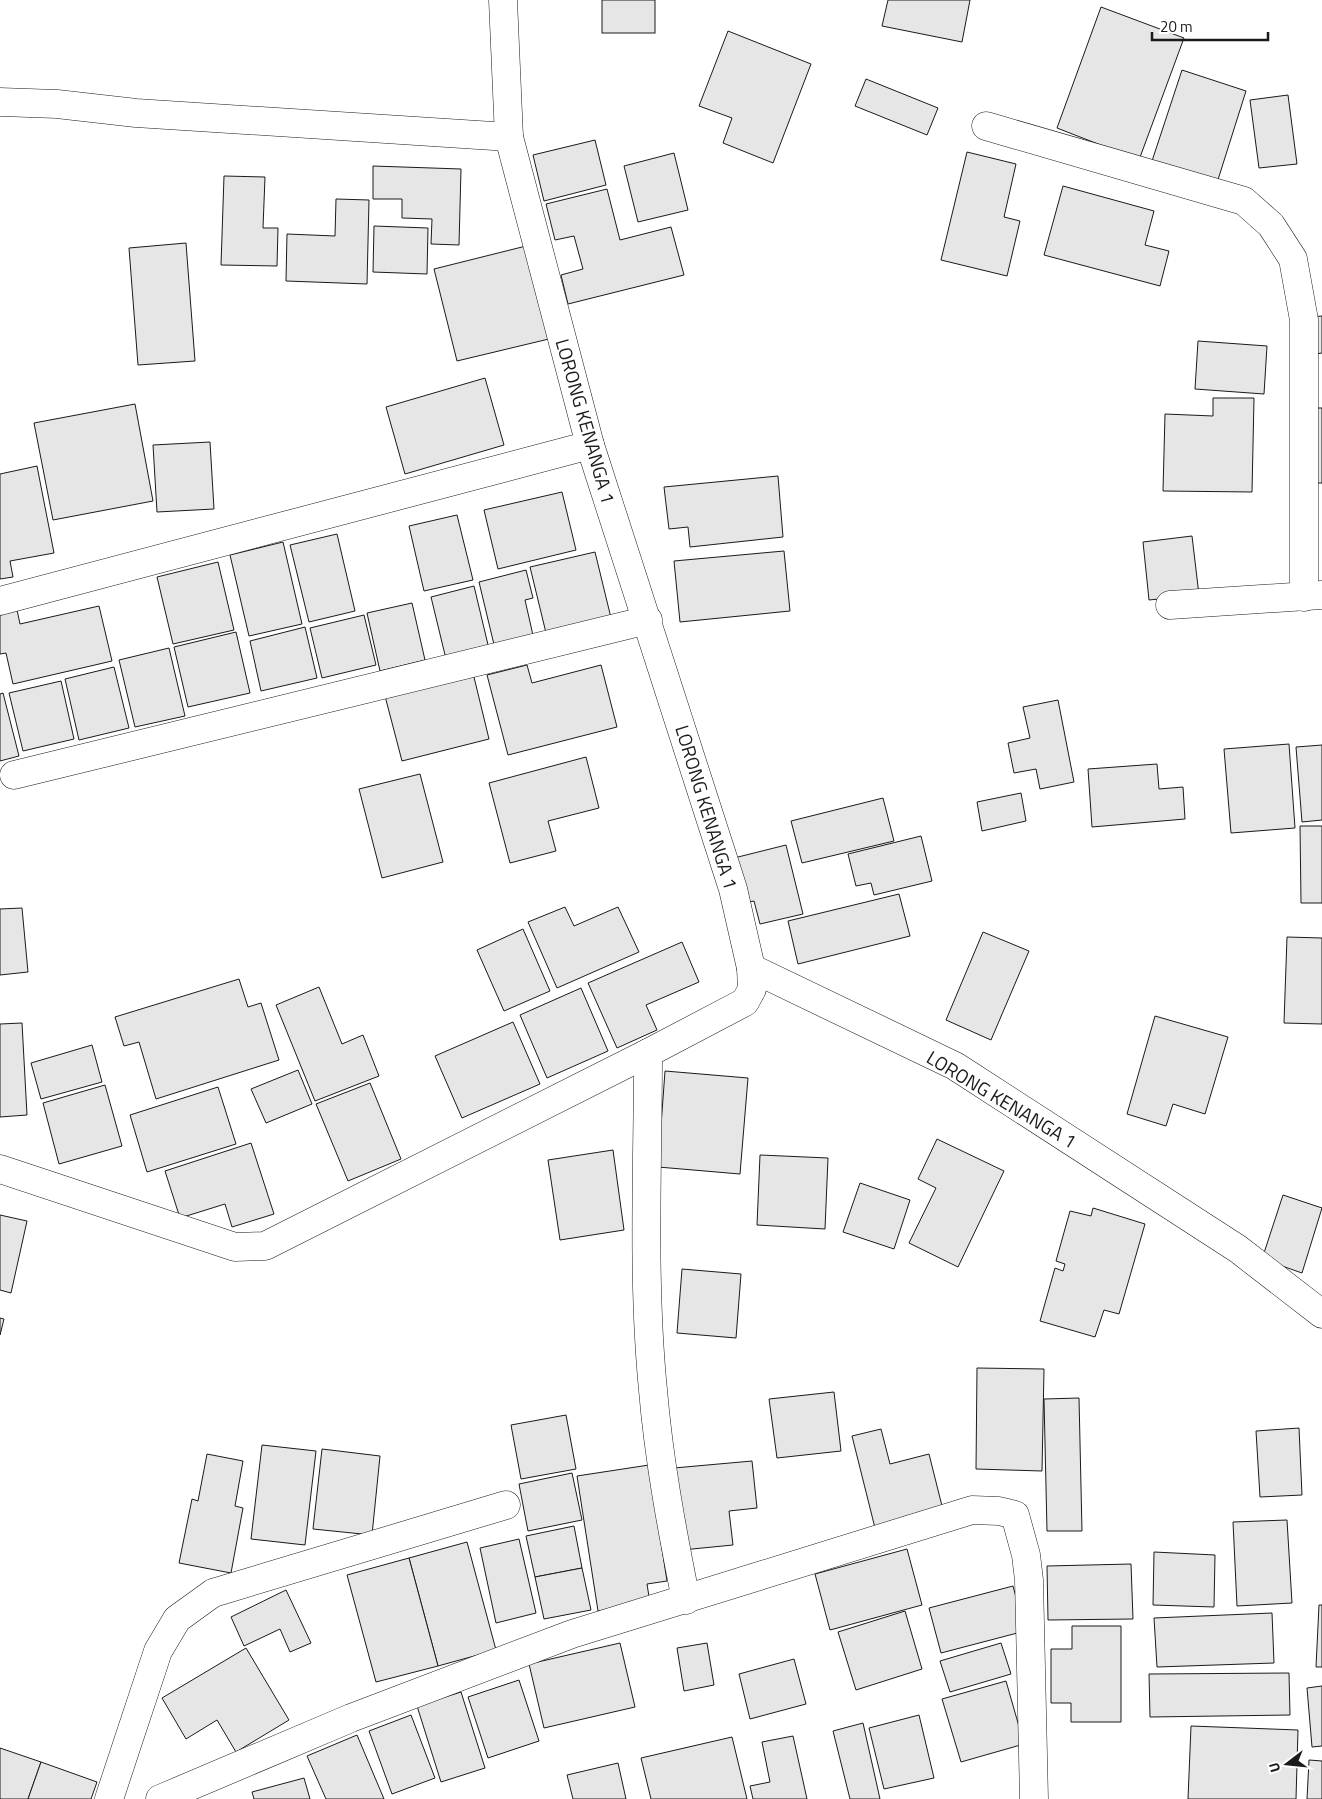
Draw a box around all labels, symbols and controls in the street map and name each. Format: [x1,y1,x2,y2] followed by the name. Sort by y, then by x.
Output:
[1152,10,1268,42] scale bar
[1160,15,1193,38] text: 20 m
[549,335,623,507] street label: LORONG KENANGA 1
[668,721,746,893] street label: LORONG KENANGA 1
[921,1043,1083,1155] street label: LORONG KENANGA 1
[1262,1739,1312,1789] north arrow
[1263,1760,1285,1775] text: U

